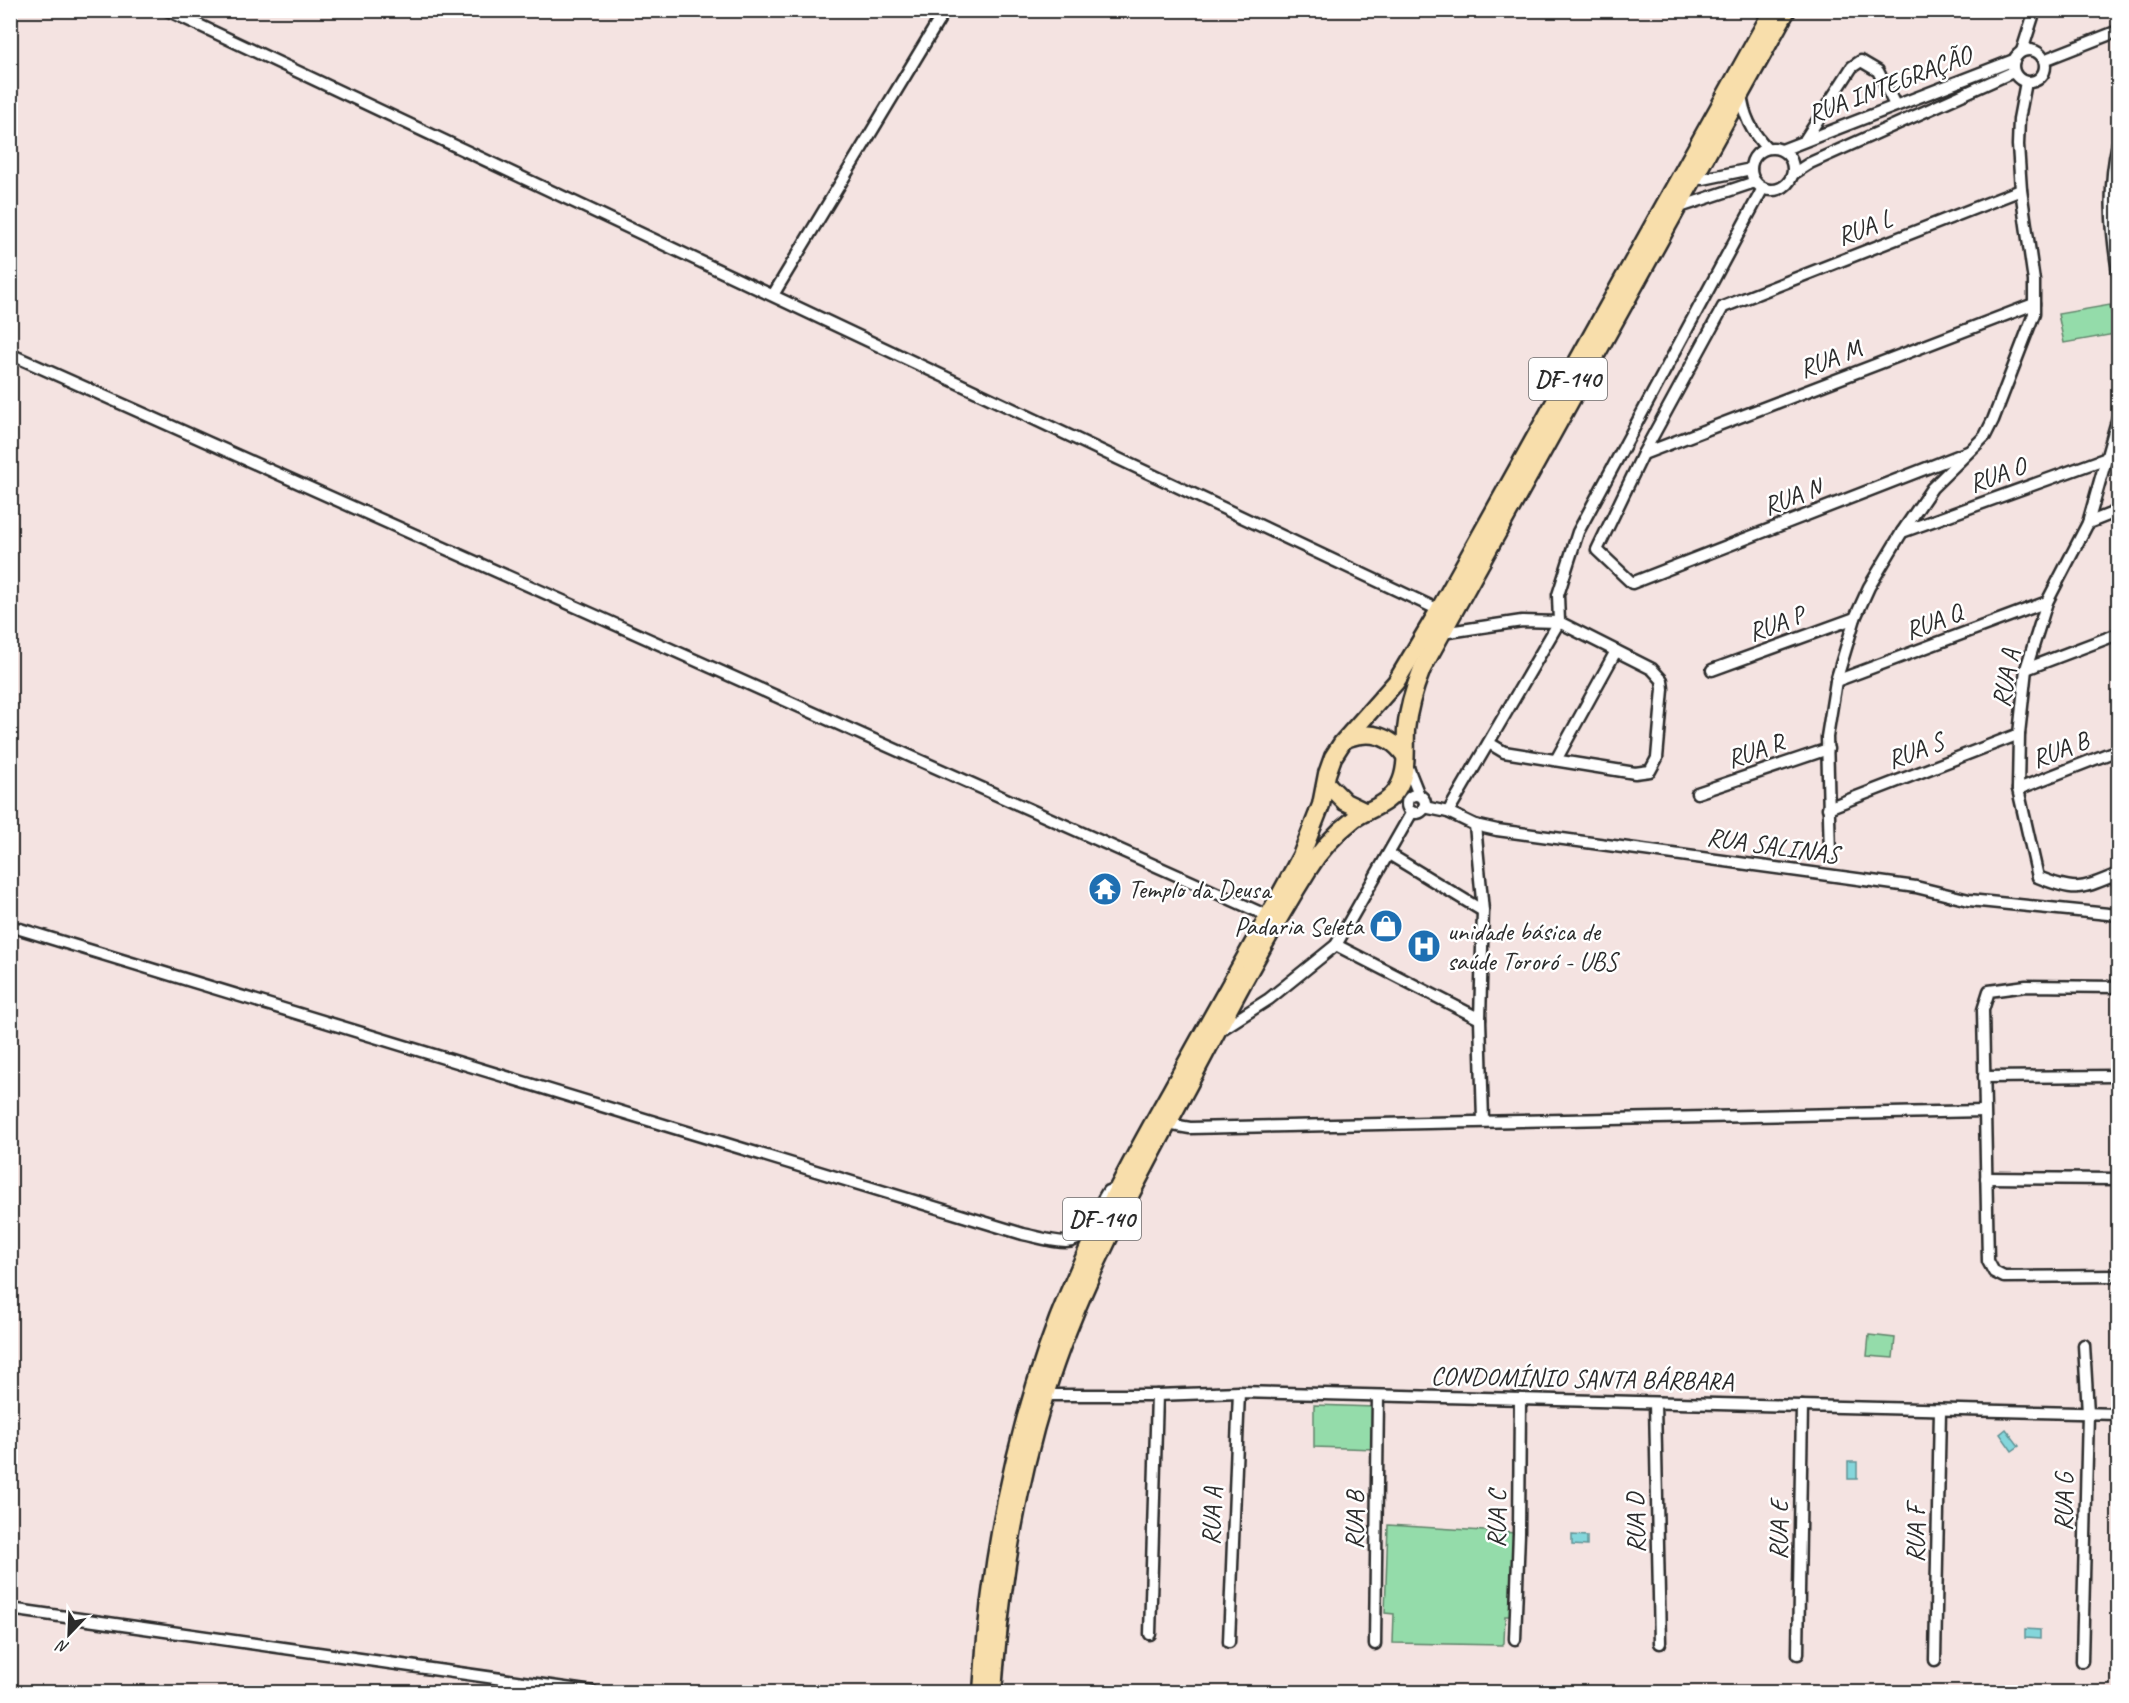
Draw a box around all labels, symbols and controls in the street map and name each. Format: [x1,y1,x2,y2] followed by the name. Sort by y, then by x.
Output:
[1803,37,1979,131] street label: RUA INTEGRAÇÃO
[1832,202,1897,253] street label: RUA L
[1794,331,1868,385] street label: RUA M
[1529,358,1607,400] road number: DF-140
[1964,448,2033,500] street label: RUA O
[1758,469,1830,523] street label: RUA N
[1900,595,1968,647] street label: RUA Q
[1743,597,1811,649] street label: RUA P
[1984,646,2027,710] street label: RUA A
[1882,723,1951,776] street label: RUA S
[2027,723,2095,775] street label: RUA B
[1722,724,1791,776] street label: RUA R
[1705,820,1844,872] street label: RUA SALINAS
[1087,871,1123,907] temple icon: Templo da Deusa
[1128,873,1273,906] place label: Templo da Deusa
[1368,908,1404,944] shop icon: Padaria Seleta
[1234,910,1365,943] place label: Padaria Seleta
[1447,915,1620,978] place label: unidade básica de saúde Tororó - UBS
[1406,928,1442,964] hospital icon: unidade básica de saúde Tororó - UBS
[1063,1198,1141,1240] road number: DF-140
[1430,1359,1734,1398] street label: CONDOMÍNIO SANTA BÁRBARA
[2046,1470,2081,1531] street label: RUA G
[1194,1485,1229,1546] street label: RUA A
[1479,1486,1514,1548] street label: RUA C
[1337,1489,1372,1550] street label: RUA B
[1618,1491,1653,1553] street label: RUA D
[1761,1496,1796,1560] street label: RUA E
[1899,1499,1933,1563] street label: RUA F
[39,1604,99,1664] north arrow
[52,1635,72,1658] text: N

